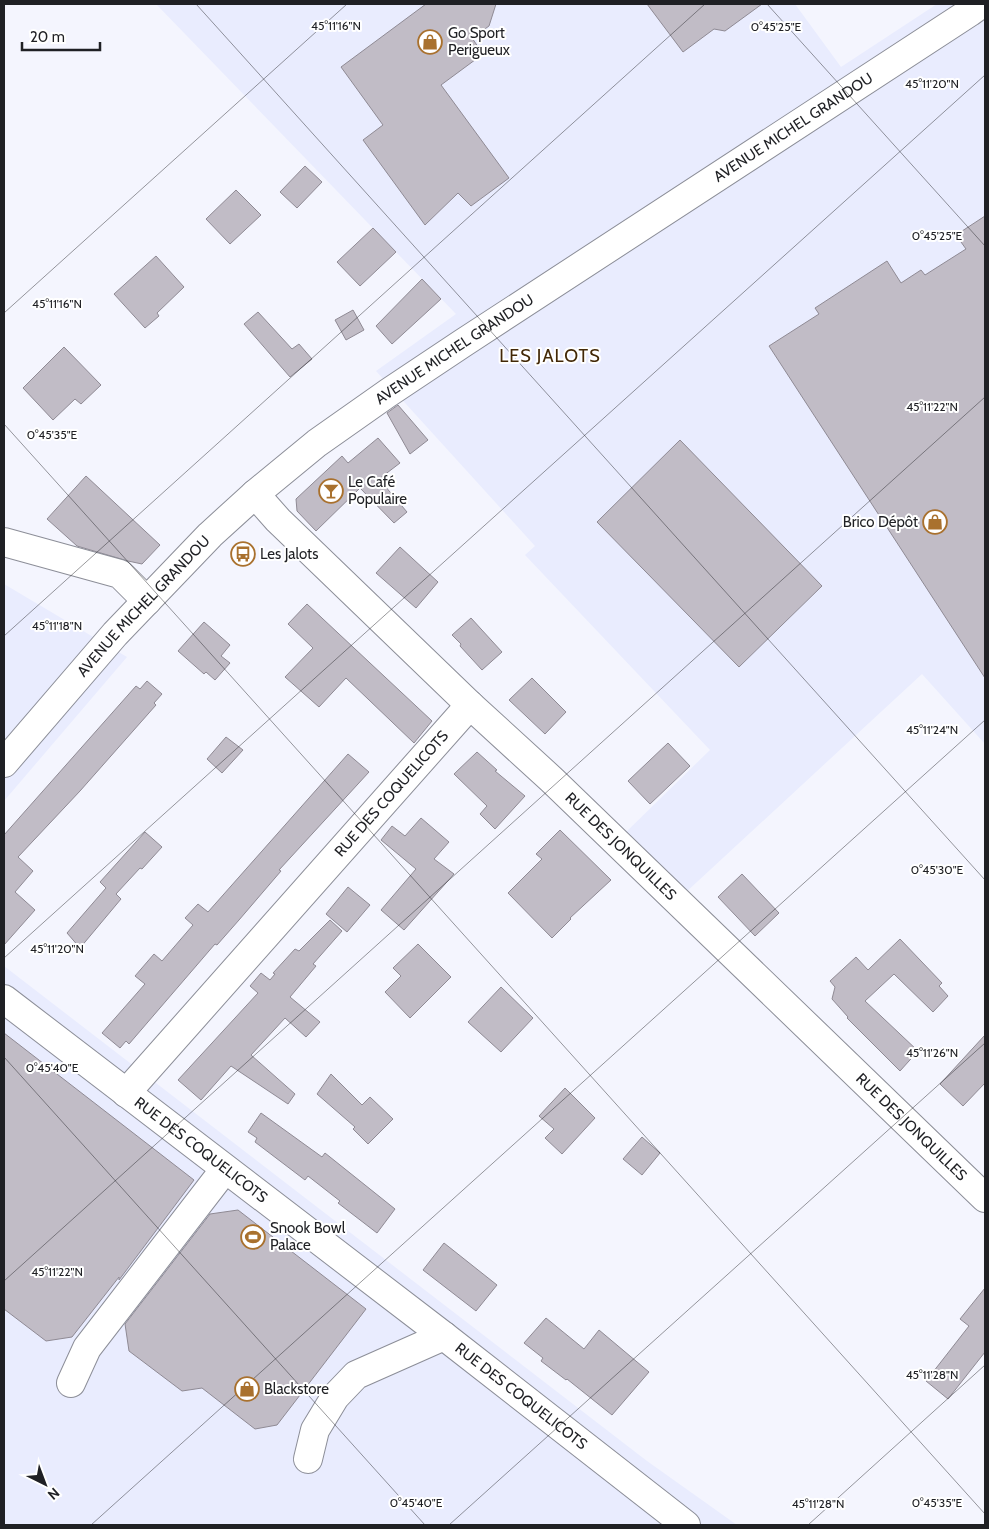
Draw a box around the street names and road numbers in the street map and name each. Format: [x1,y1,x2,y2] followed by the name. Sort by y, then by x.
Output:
[710,69,876,186] street label: AVENUE MICHEL GRANDOU
[372,290,537,408] street label: AVENUE MICHEL GRANDOU
[73,532,214,680] street label: AVENUE MICHEL GRANDOU
[331,727,452,861] street label: RUE DES COQUELICOTS
[561,789,680,904] street label: RUE DES JONQUILLES
[852,1069,971,1185] street label: RUE DES JONQUILLES
[131,1093,271,1207] street label: RUE DES COQUELICOTS
[451,1339,591,1453] street label: RUE DES COQUELICOTS

